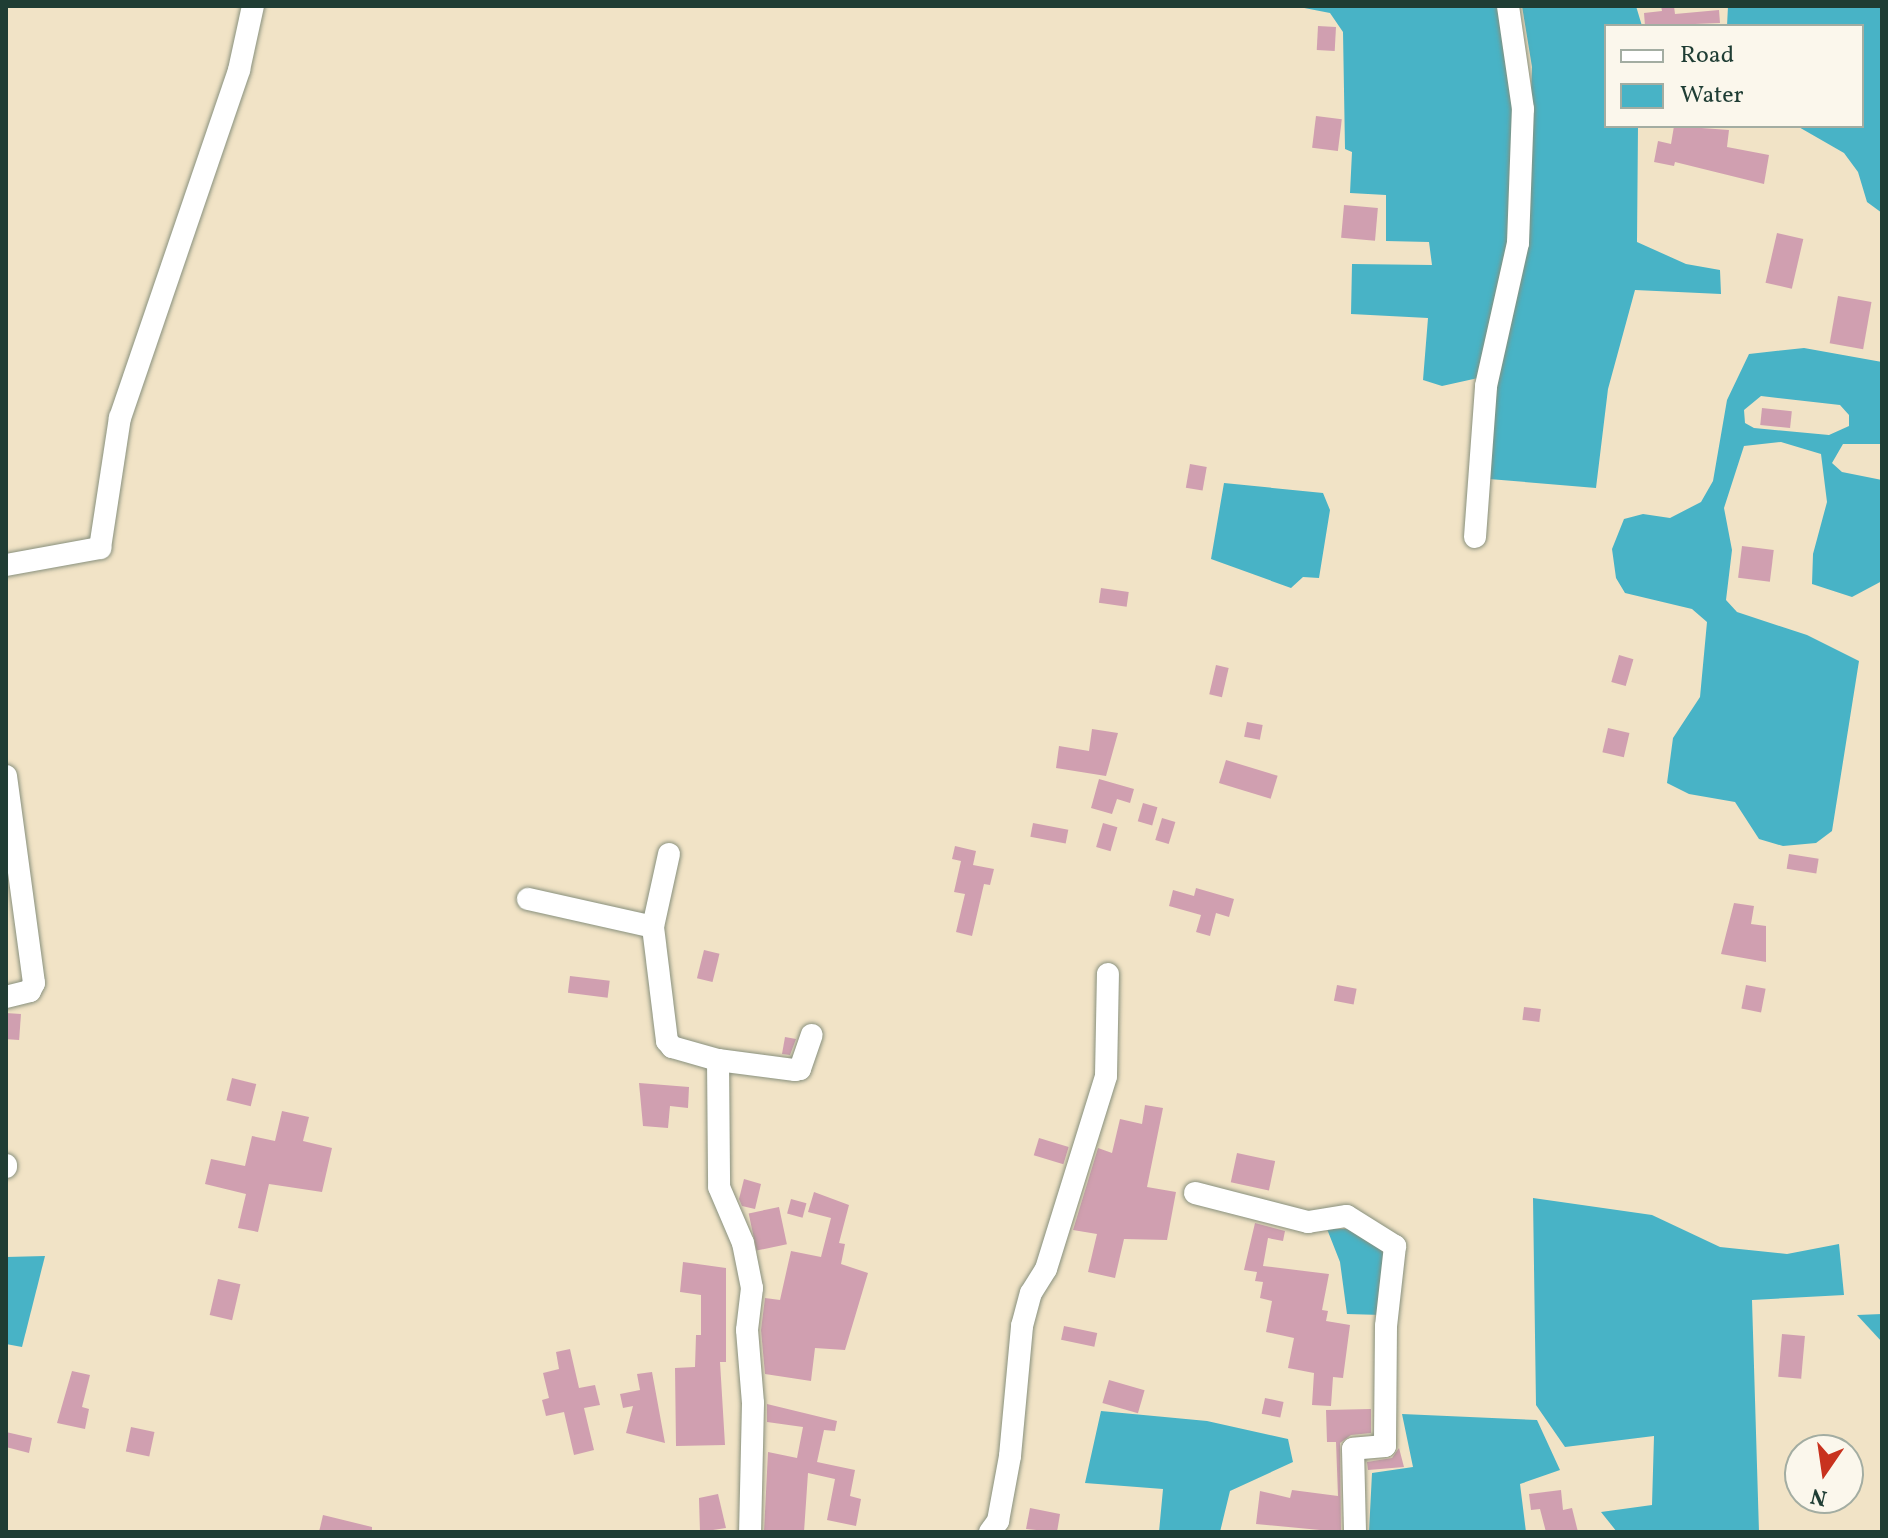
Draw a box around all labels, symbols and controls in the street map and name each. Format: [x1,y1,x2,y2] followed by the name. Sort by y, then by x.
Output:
[1604,24,1864,128] legend
[1680,39,1734,73] text: Road
[1680,79,1744,113] text: Water
[1784,1434,1864,1514] north arrow
[1808,1479,1830,1513] text: N

